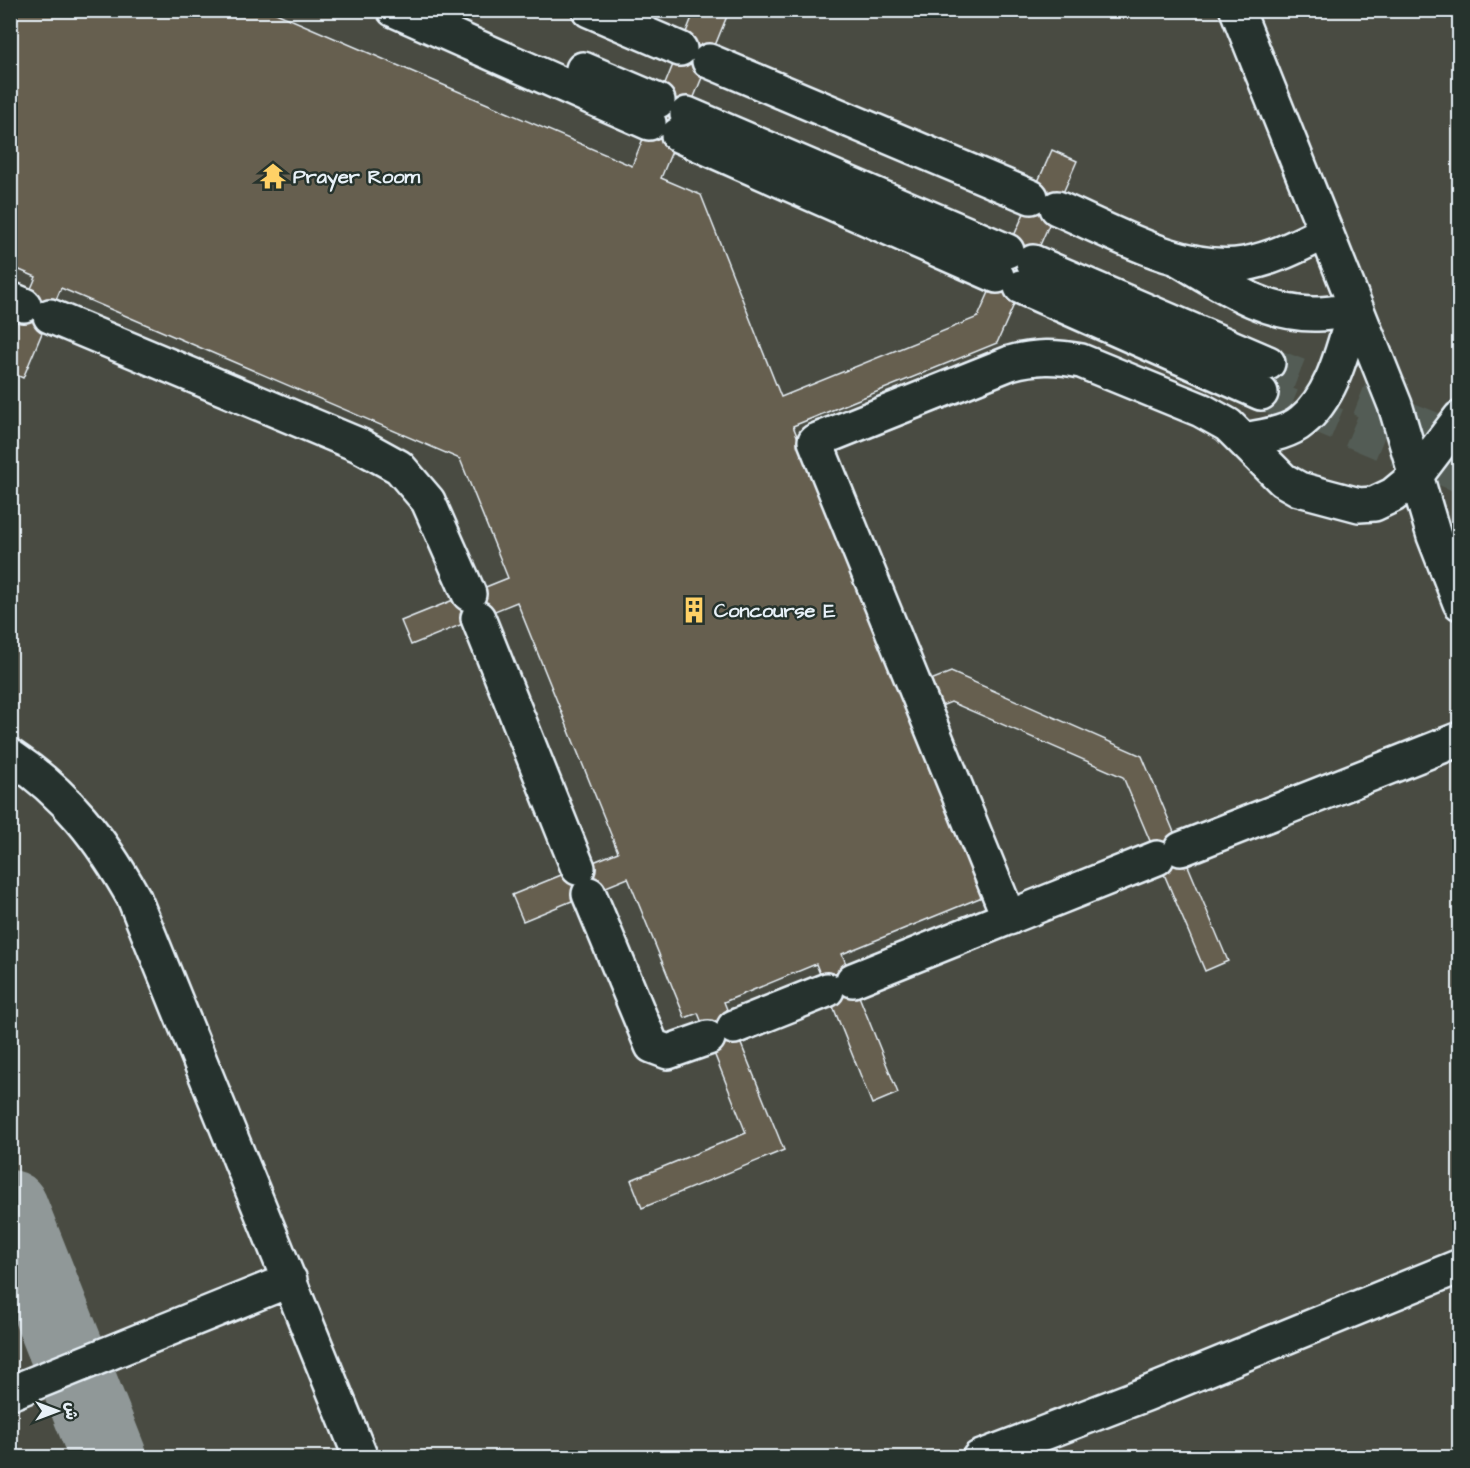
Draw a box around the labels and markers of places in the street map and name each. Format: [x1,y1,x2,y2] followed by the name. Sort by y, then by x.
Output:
[258,161,288,191] temple icon: Prayer Room
[293,163,421,192] place label: Prayer Room
[679,595,709,625] building icon: Concourse E
[714,597,835,625] place label: Concourse E

